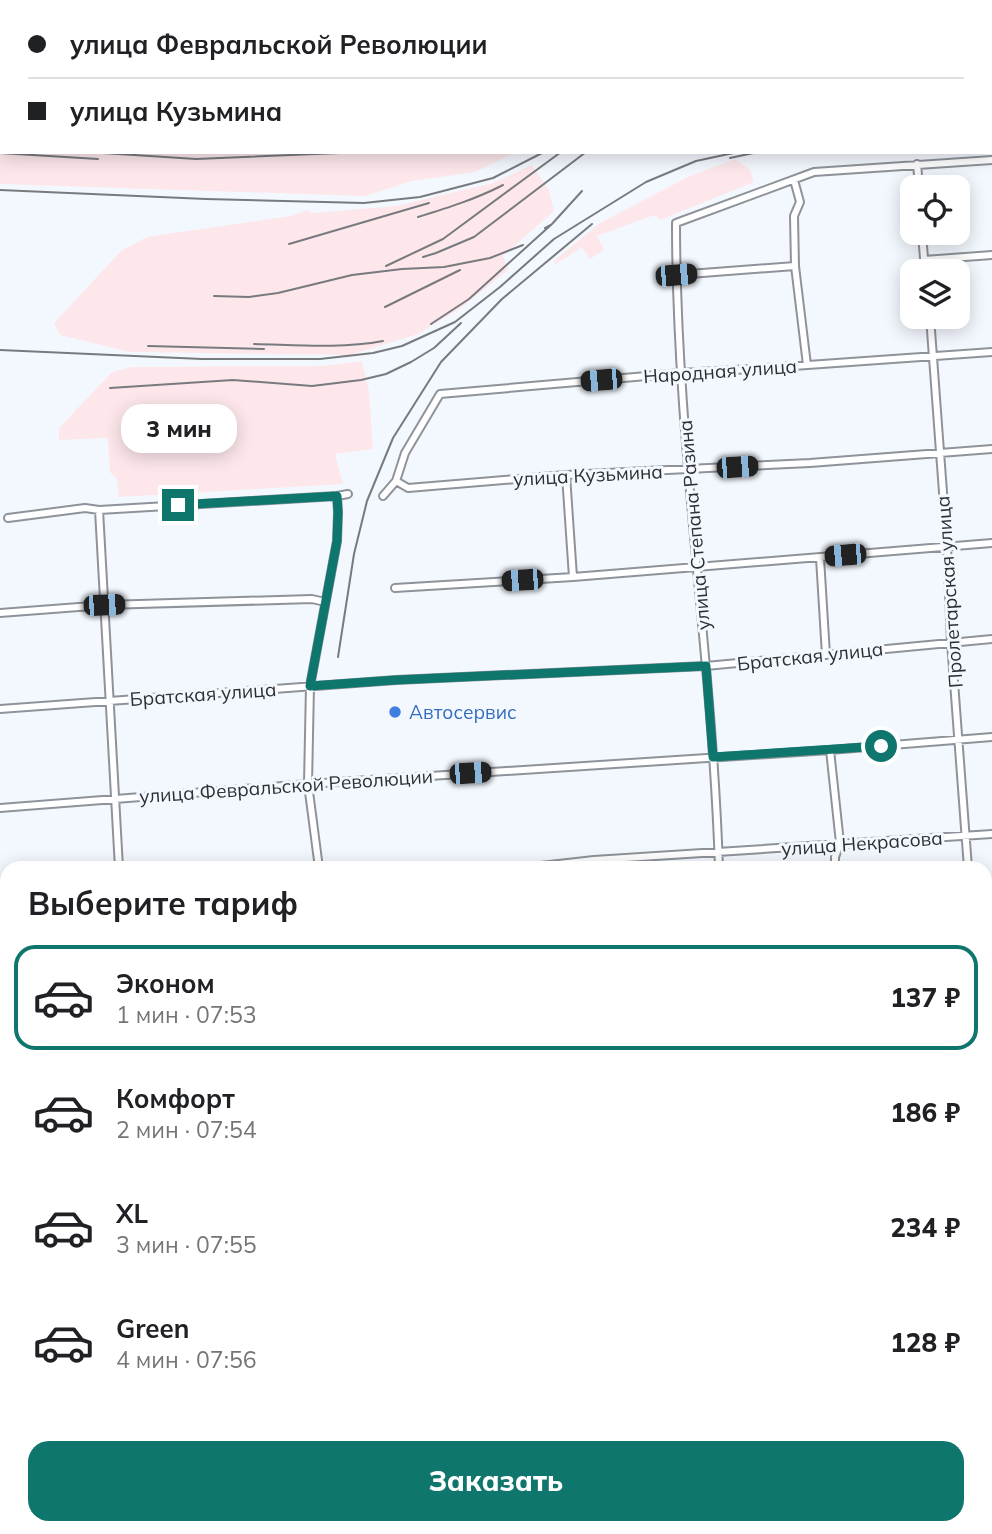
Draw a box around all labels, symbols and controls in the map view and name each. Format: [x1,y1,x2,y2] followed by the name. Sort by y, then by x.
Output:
[70,28,488,61] text: улица Февральской Революции
[70,95,282,128] text: улица Кузьмина
[900,175,970,329] map controls
[900,175,970,245] button: locate
[900,259,970,329] button: layers
[655,263,698,287] car
[642,354,798,388] street label: Народная улица
[580,368,623,392] car
[120,404,236,452] callout: 3 мин
[146,414,212,443] text: 3 мин
[673,419,715,631] street label: улица Степана Разина
[716,455,759,479] car
[513,459,663,491] street label: улица Кузьмина
[162,489,194,521] route end
[930,495,968,689] street label: Пролетарская улица
[824,543,867,567] car
[501,568,544,592] car
[83,594,126,616] car
[736,636,884,676] street label: Братская улица
[129,677,277,711] street label: Братская улица
[409,700,517,724] place label: Автосервис
[387,704,403,720] marker: Автосервис
[865,730,897,762] route start
[449,761,492,785] car
[138,764,434,808] street label: улица Февральской Революции
[781,825,943,861] street label: улица Некрасова
[28,883,298,923] text: Выберите тариф
[32,966,95,1029] icon: car
[116,967,215,1000] text: Эконом
[890,981,960,1014] text: 137 ₽
[116,1000,256,1029] text: 1 мин · 07:53
[32,1081,95,1144] icon: car
[116,1082,235,1115] text: Комфорт
[890,1096,960,1129] text: 186 ₽
[116,1115,256,1144] text: 2 мин · 07:54
[32,1196,95,1259] icon: car
[116,1197,148,1230] text: XL
[890,1211,960,1244] text: 234 ₽
[116,1230,256,1259] text: 3 мин · 07:55
[32,1311,95,1374] icon: car
[116,1312,189,1345] text: Green
[890,1326,960,1359] text: 128 ₽
[116,1345,256,1374] text: 4 мин · 07:56
[28,1441,964,1521] button: Заказать

